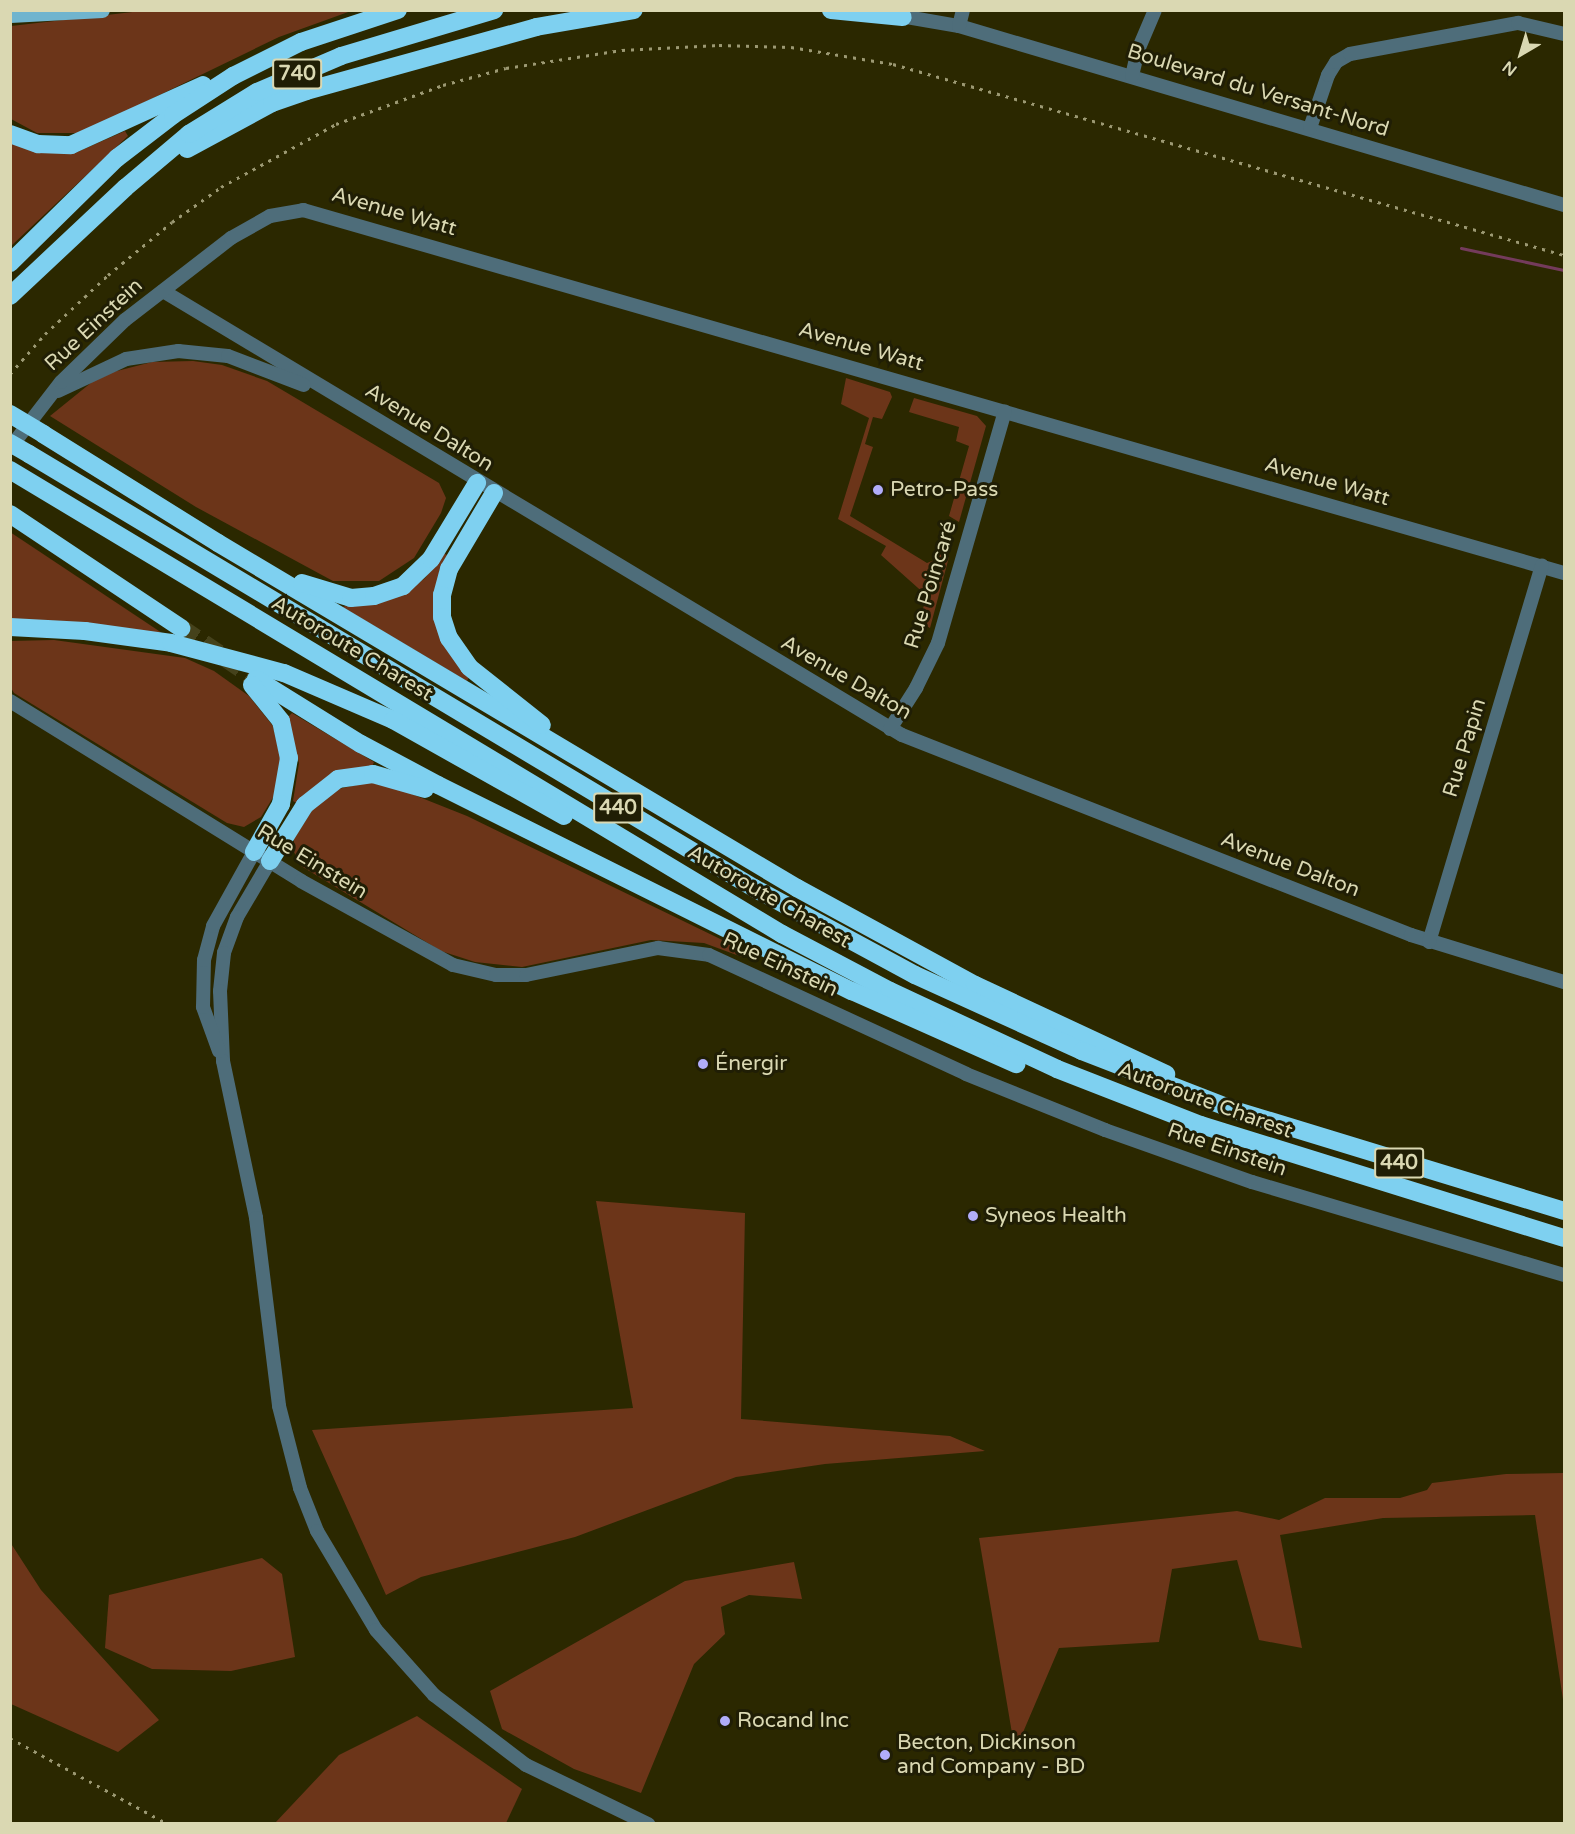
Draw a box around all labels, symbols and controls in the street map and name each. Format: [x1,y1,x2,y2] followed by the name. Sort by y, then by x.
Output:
[1491,24,1551,84] north arrow
[1124,39,1392,143] street label: Boulevard du Versant-Nord
[1499,56,1521,80] text: N
[272,57,322,91] road number: 740
[329,182,459,242] street label: Avenue Watt
[40,273,148,377] street label: Rue Einstein
[796,317,926,377] street label: Avenue Watt
[360,378,498,478] street label: Avenue Dalton
[1262,452,1392,512] street label: Avenue Watt
[890,477,998,503] place label: Petro-Pass
[871,483,885,497] marker: Petro-Pass
[900,518,962,652] street label: Rue Poincaré
[267,591,437,707] street label: Autoroute Charest
[776,630,916,726] street label: Avenue Dalton
[1438,696,1492,800] street label: Rue Papin
[592,791,644,825] road number: 440
[252,819,372,905] street label: Rue Einstein
[1217,827,1363,903] street label: Avenue Dalton
[683,840,855,954] street label: Autoroute Charest
[718,927,842,1003] street label: Rue Einstein
[715,1051,787,1077] place label: Énergir
[696,1057,710,1071] marker: Énergir
[1114,1058,1296,1144] street label: Autoroute Charest
[1164,1118,1290,1182] street label: Rue Einstein
[1374,1146,1424,1180] road number: 440
[985,1203,1127,1229] place label: Syneos Health
[966,1209,980,1223] marker: Syneos Health
[737,1708,849,1734] place label: Rocand Inc
[718,1714,732,1728] marker: Rocand Inc
[897,1730,1085,1780] place label: Becton, Dickinson and Company - BD
[878,1748,892,1762] marker: Becton, Dickinson and Company - BD

